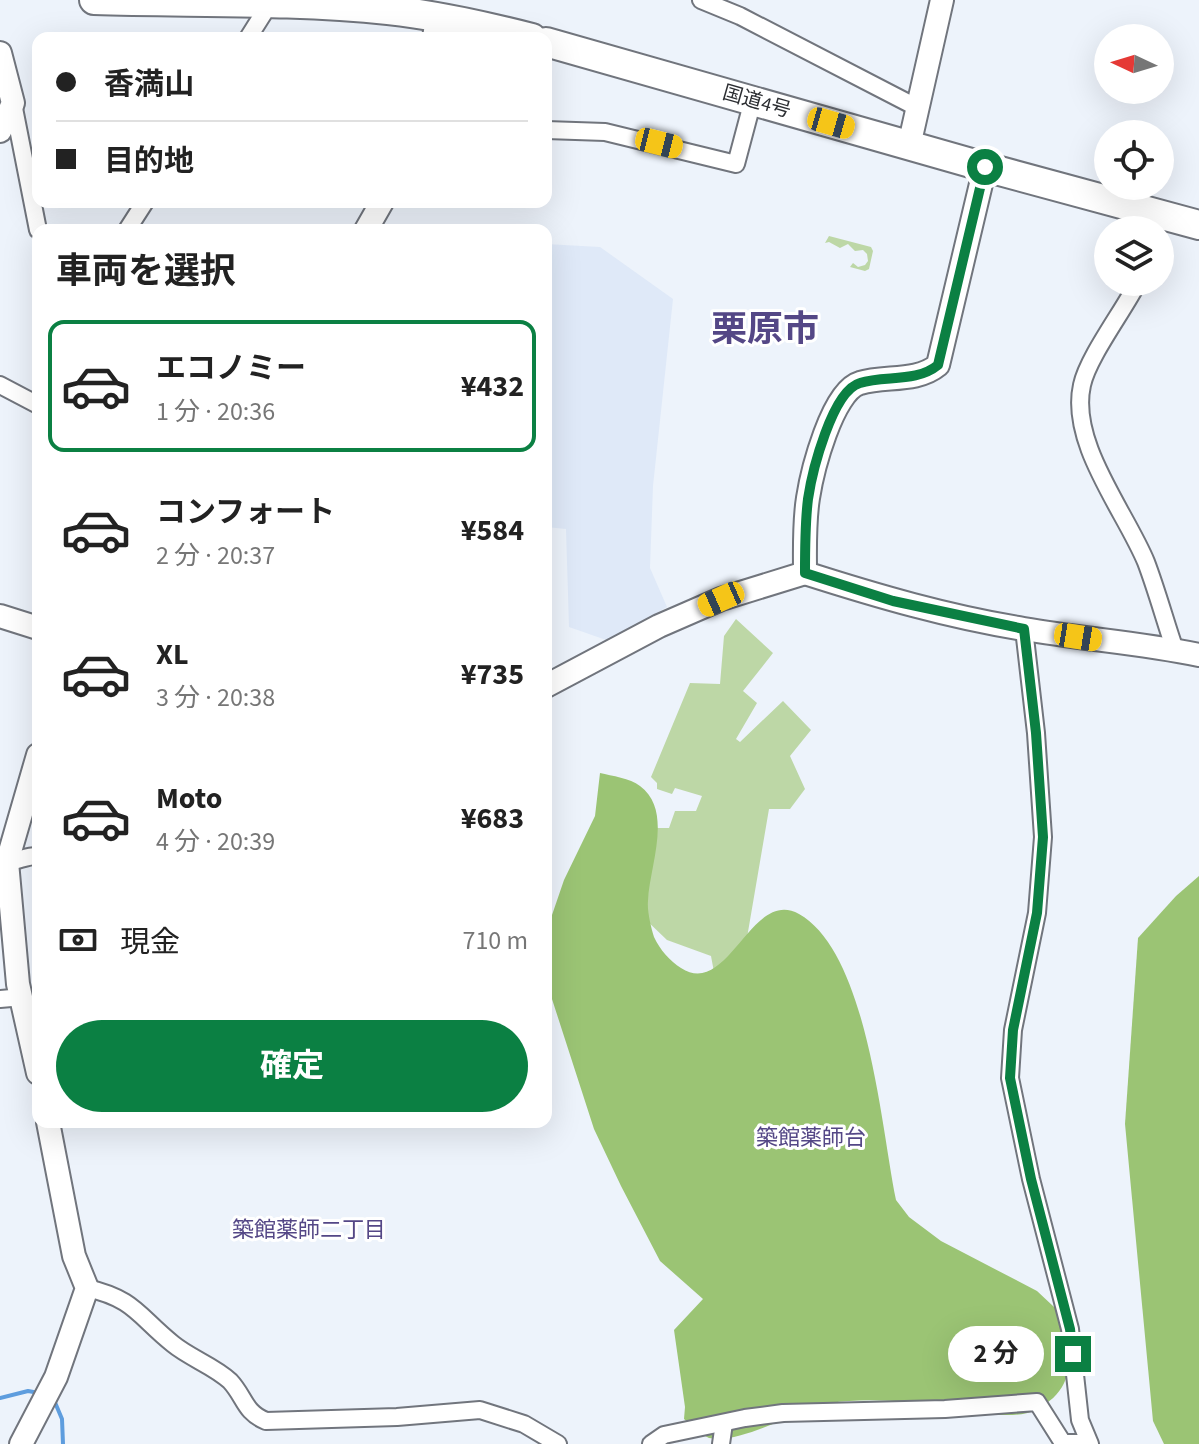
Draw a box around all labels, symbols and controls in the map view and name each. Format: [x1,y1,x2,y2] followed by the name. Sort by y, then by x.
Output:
[1094,24,1174,104] north arrow
[1094,24,1174,296] map controls
[104,63,194,106] text: 香満山
[719,79,794,125] street label: 国道4号
[805,105,857,141] car
[1094,120,1174,200] button: locate
[633,126,685,160] car
[104,140,194,183] text: 目的地
[967,149,1003,185] route start
[1094,216,1174,296] button: layers
[56,246,236,297] text: 車両を選択
[711,304,819,355] district label: 栗原市
[156,347,306,390] text: エコノミー
[60,350,132,422] icon: car
[461,365,524,408] text: ¥432
[156,393,275,430] text: 1 分 · 20:36
[156,491,335,534] text: コンフォート
[60,494,132,566] icon: car
[461,509,524,552] text: ¥584
[156,537,275,574] text: 2 分 · 20:37
[694,578,748,620] car
[1052,621,1104,653] car
[156,633,189,676] text: XL
[60,638,132,710] icon: car
[461,653,524,696] text: ¥735
[156,679,275,716] text: 3 分 · 20:38
[156,777,222,820] text: Moto
[60,782,132,854] icon: car
[461,797,524,840] text: ¥683
[156,823,275,860] text: 4 分 · 20:39
[56,918,100,962] icon: cash
[120,921,180,964] text: 現金
[462,922,528,959] text: 710 m
[56,1020,528,1112] button: 確定
[756,1122,866,1154] district label: 築館薬師台
[232,1214,386,1246] district label: 築館薬師二丁目
[949,1326,1045,1382] callout: 2 分
[974,1335,1018,1372] text: 2 分
[1055,1336,1091,1372] route end

